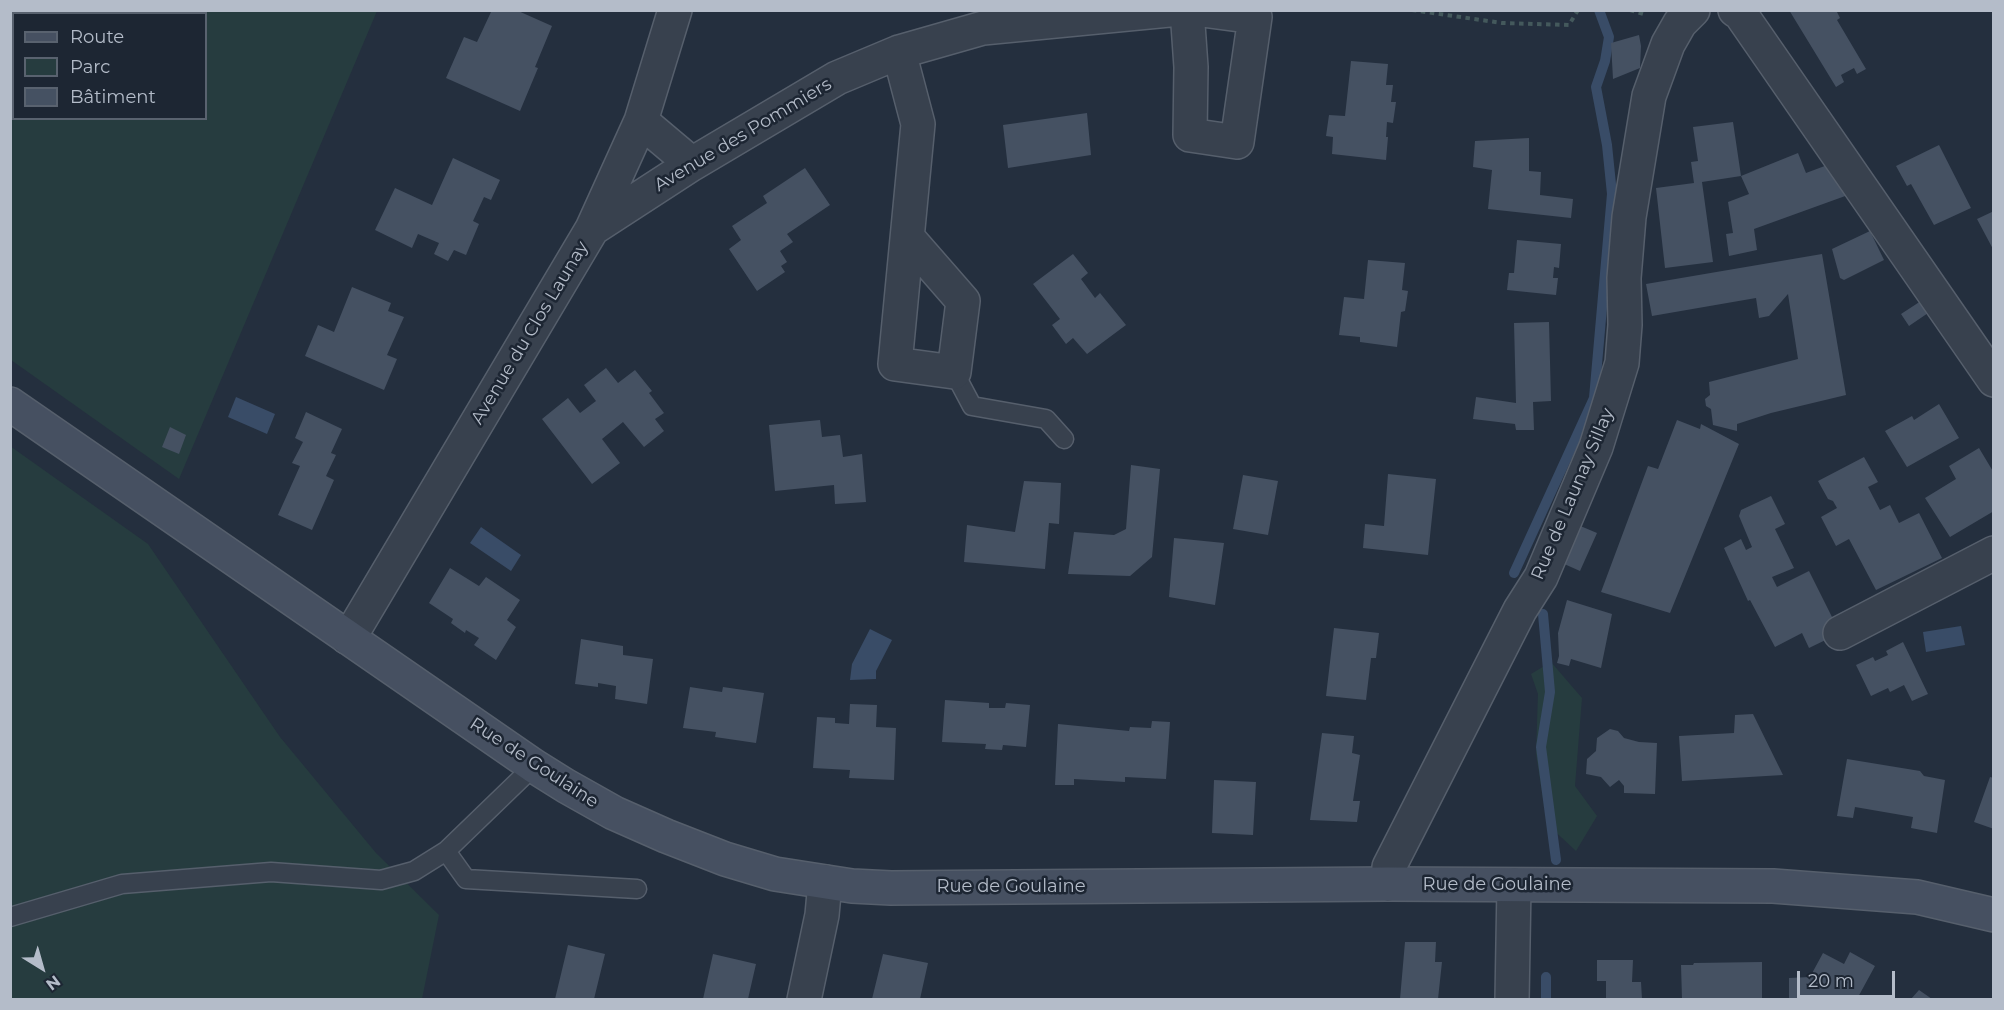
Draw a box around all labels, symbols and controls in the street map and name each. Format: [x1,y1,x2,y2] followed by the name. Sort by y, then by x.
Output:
[12,12,207,120] legend
[70,26,124,48] text: Route
[70,56,110,78] text: Parc
[650,73,836,197] street label: Avenue des Pommiers
[70,86,156,108] text: Bâtiment
[467,238,593,428] street label: Avenue du Clos Launay
[1527,405,1619,583] street label: Rue de Launay Sillay
[466,713,602,813] street label: Rue de Goulaine
[1422,874,1572,896] street label: Rue de Goulaine
[936,876,1086,898] street label: Rue de Goulaine
[12,938,72,998] north arrow
[1800,959,1898,997] scale bar
[1808,970,1854,992] text: 20 m
[42,971,64,994] text: N

